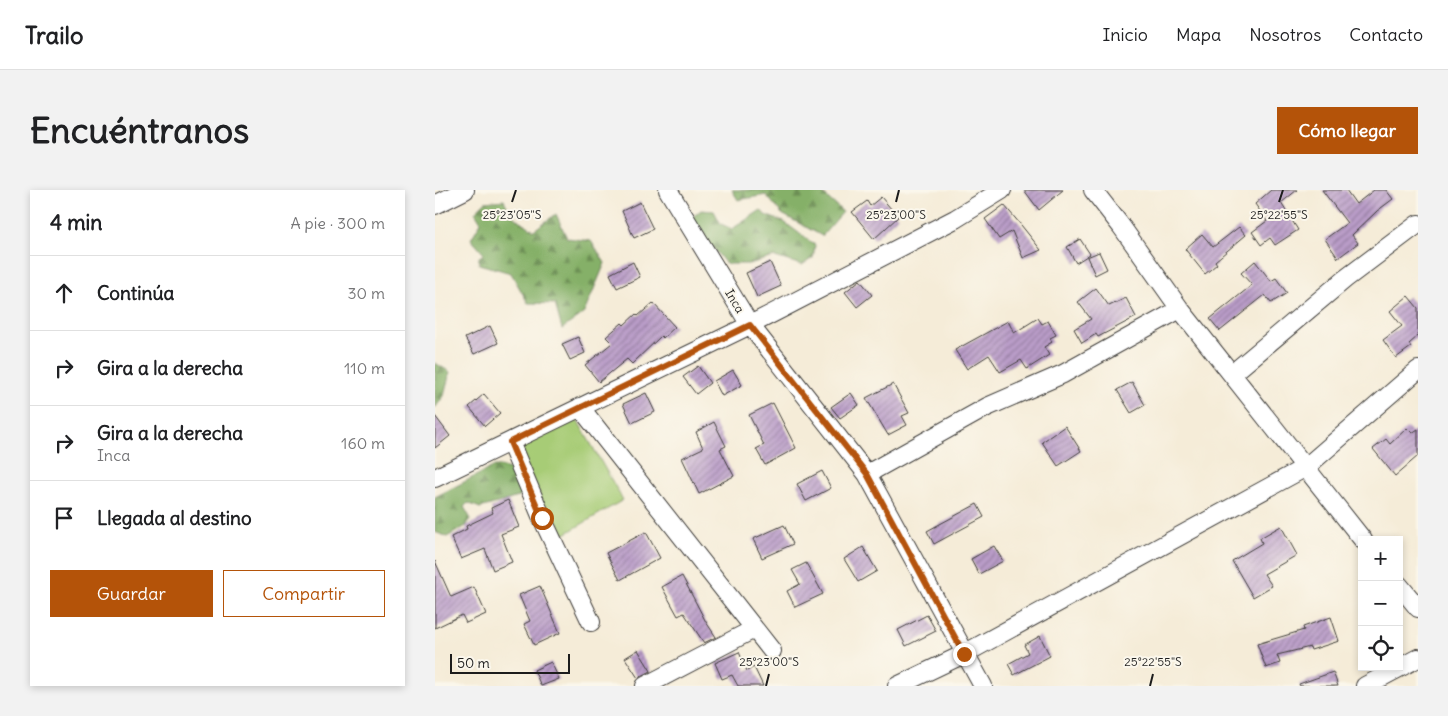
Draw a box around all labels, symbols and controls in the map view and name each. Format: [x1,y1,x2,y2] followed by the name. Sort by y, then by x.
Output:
[25,20,83,50] text: Trailo
[1102,23,1148,46] text: Inicio
[1176,23,1221,46] text: Mapa
[1249,23,1321,46] text: Nosotros
[1349,23,1423,46] text: Contacto
[1277,107,1418,154] button: Cómo llegar
[30,108,249,152] text: Encuéntranos
[483,207,542,222] text: 25°23'05"S
[866,207,926,222] text: 25°23'00"S
[1250,207,1308,222] text: 25°22'55"S
[50,209,102,236] text: 4 min
[290,213,385,233] text: A pie · 300 m
[50,279,78,307] icon: ahead
[97,281,174,305] text: Continúa
[348,283,385,303] text: 30 m
[722,286,748,316] street label: Inca
[50,354,78,382] icon: right
[97,356,243,380] text: Gira a la derecha
[344,358,385,378] text: 110 m
[97,421,243,445] text: Gira a la derecha
[50,429,78,457] icon: right
[341,433,385,453] text: 160 m
[97,445,130,465] text: Inca
[50,504,78,532] icon: arrive
[97,506,252,530] text: Llegada al destino
[531,507,554,530] route start
[1358,536,1403,671] map controls
[1358,536,1403,581] button: +
[50,570,213,617] button: Guardar
[223,570,385,617] button: Compartir
[1358,581,1403,626] button: −
[1358,626,1403,671] button: locate
[953,643,976,666] route end
[450,651,570,674] scale bar
[457,654,490,672] text: 50 m
[739,654,799,669] text: 25°23'00"S
[1124,654,1182,669] text: 25°22'55"S

